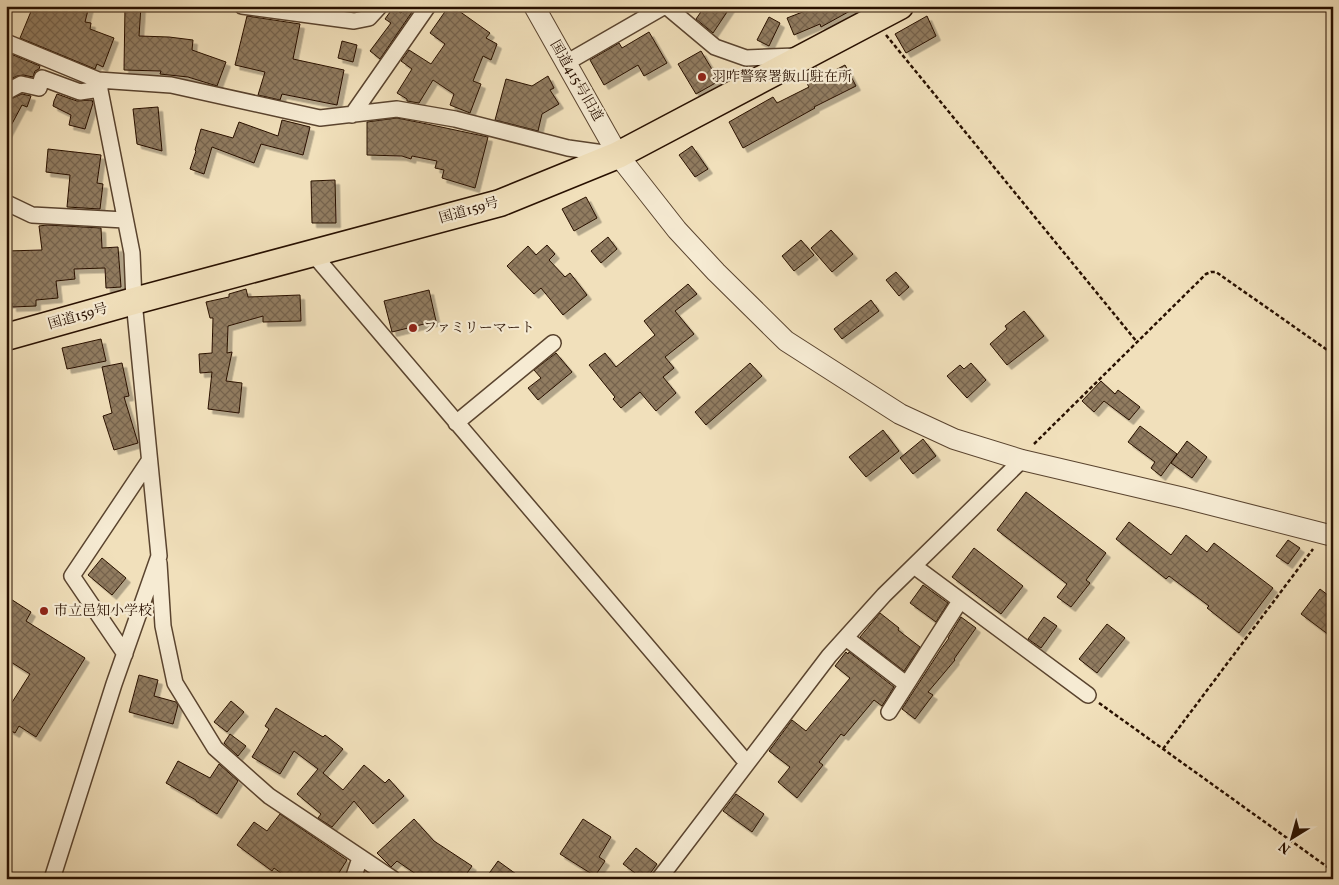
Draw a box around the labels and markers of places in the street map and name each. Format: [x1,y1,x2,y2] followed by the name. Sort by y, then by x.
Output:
[712,68,852,87] place label: 羽咋警察署飯山駐在所
[696,71,708,83] marker: 羽咋警察署飯山駐在所
[423,319,535,338] place label: ファミリーマート
[407,322,419,334] marker: ファミリーマート
[54,602,152,621] place label: 市立邑知小学校
[38,605,50,617] marker: 市立邑知小学校

